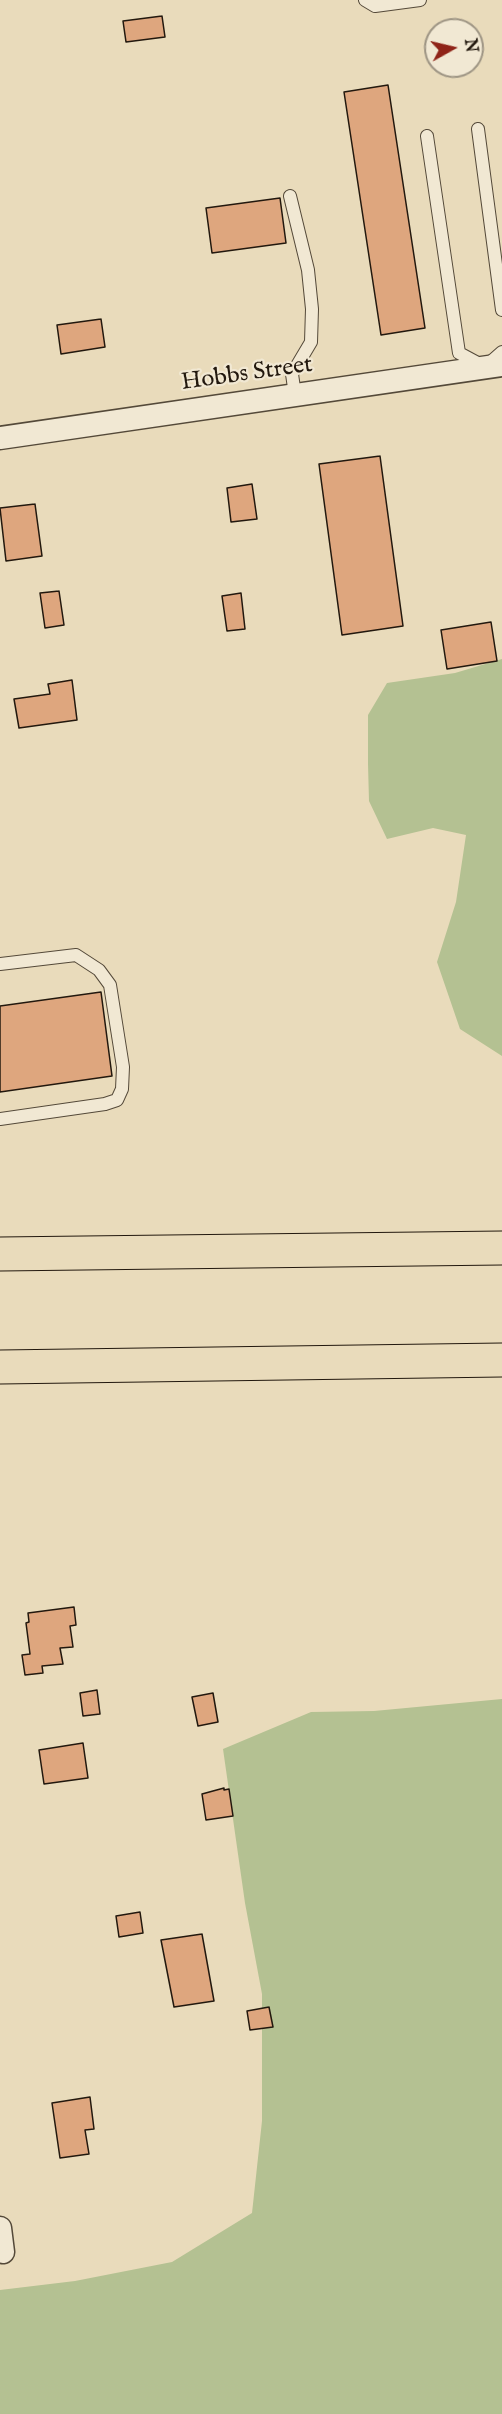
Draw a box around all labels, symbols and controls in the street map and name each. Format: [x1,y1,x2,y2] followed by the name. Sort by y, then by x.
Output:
[424,18,484,78] north arrow
[459,38,481,54] text: N
[180,352,314,398] street label: Hobbs Street

